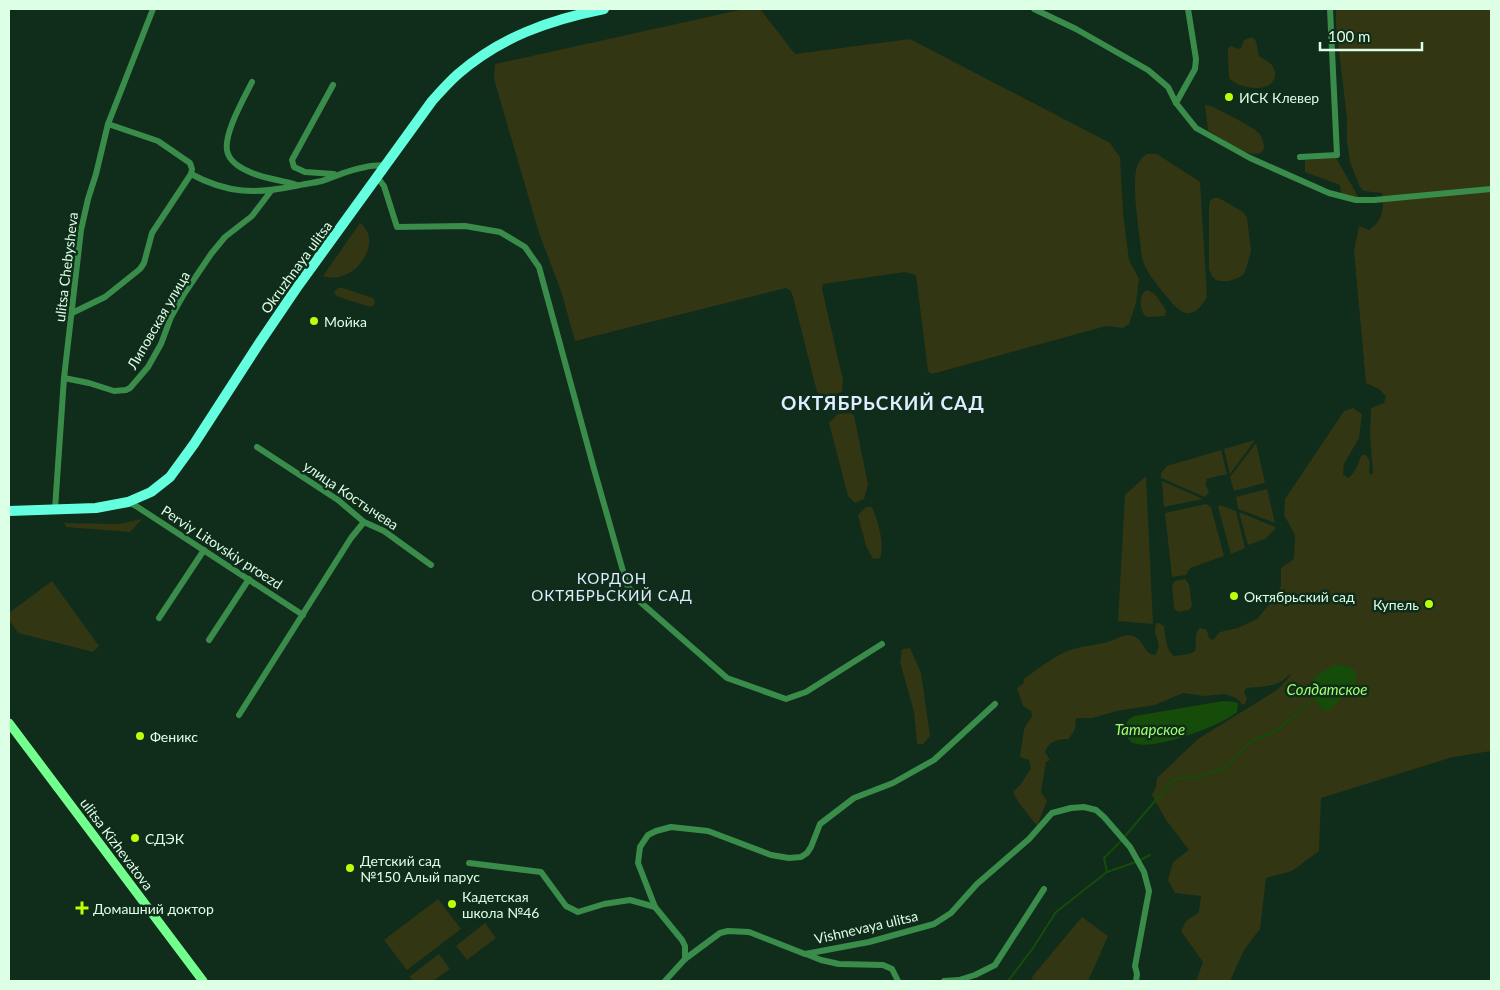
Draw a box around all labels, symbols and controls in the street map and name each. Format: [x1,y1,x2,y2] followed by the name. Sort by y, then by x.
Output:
[1320,20,1422,52] scale bar
[1328,27,1370,45] text: 100 m
[1239,89,1319,106] place label: ИСК Клевер
[1223,91,1235,103] marker: ИСК Клевер
[51,211,81,323] street label: ulitsa Chebysheva
[257,217,335,316] street label: Okruzhnaya ulitsa
[123,268,193,373] street label: Липовская улица
[324,313,367,330] place label: Мойка
[308,315,320,327] marker: Мойка
[781,391,985,414] district label: ОКТЯБРЬСКИЙ САД
[300,457,402,533] street label: улица Костычева
[158,501,286,593] street label: Perviy Litovskiy proezd
[531,569,693,604] district label: КОРДОН ОКТЯБРЬСКИЙ САД
[1244,588,1355,605] place label: Октябрьский сад
[1228,590,1240,602] marker: Октябрьский сад
[1373,596,1419,613] place label: Купель
[1423,598,1435,610] marker: Купель
[1287,680,1367,698] water label: Солдатское
[1115,720,1185,738] water label: Татарское
[150,728,198,745] place label: Феникс
[134,730,146,742] marker: Феникс
[77,795,157,893] street label: ulitsa Kizhevatova
[145,830,185,847] place label: СДЭК
[129,832,141,844] marker: СДЭК
[360,852,480,885] place label: Детский сад №150 Алый парус
[344,862,356,874] marker: Детский сад №150 Алый парус
[462,888,539,921] place label: Кадетская школа №46
[446,898,458,910] marker: Кадетская школа №46
[93,900,214,917] place label: Домашний доктор
[75,901,89,915] marker: Домашний доктор
[813,907,919,947] street label: Vishnevaya ulitsa

